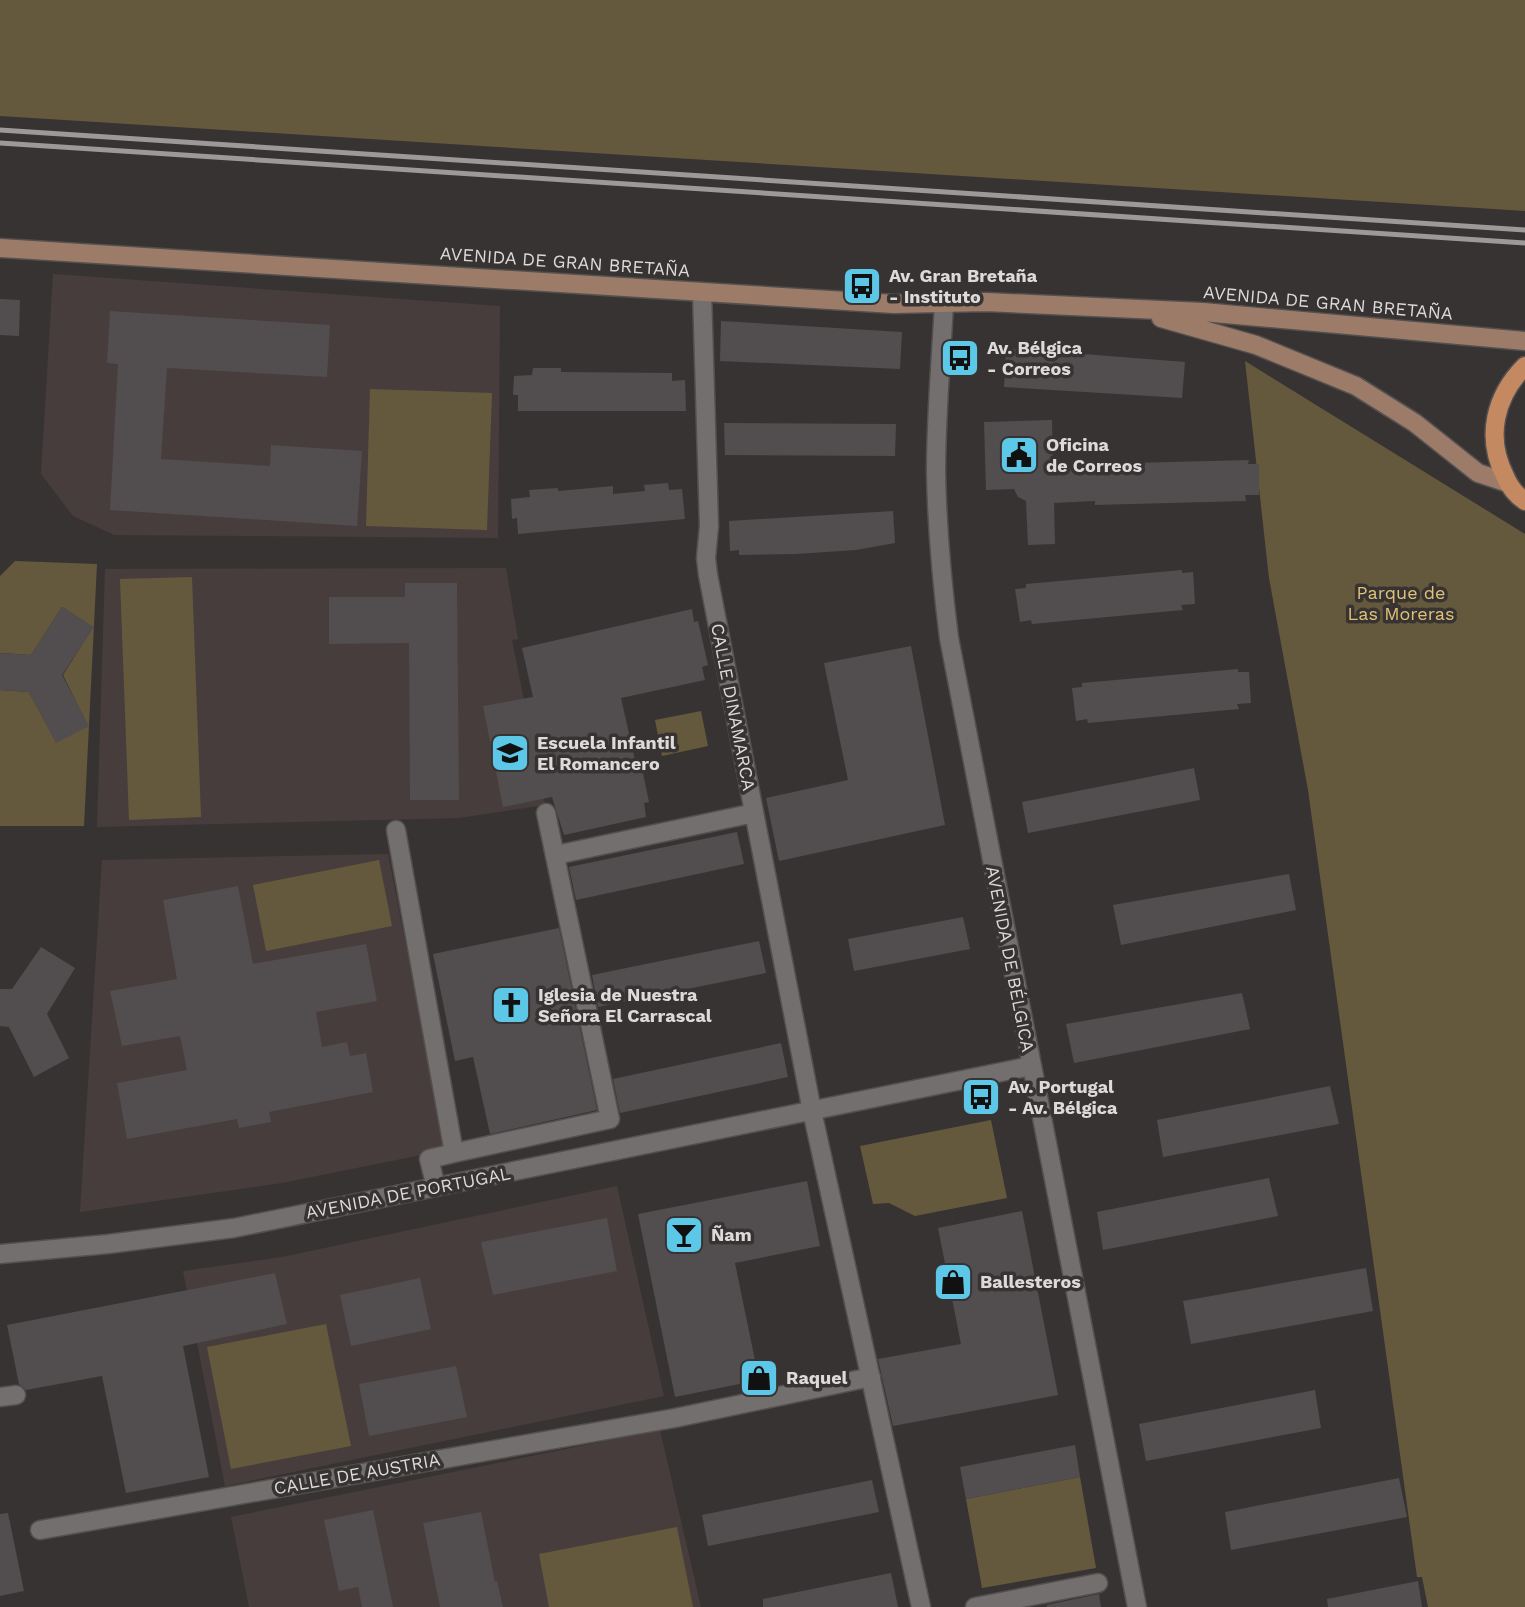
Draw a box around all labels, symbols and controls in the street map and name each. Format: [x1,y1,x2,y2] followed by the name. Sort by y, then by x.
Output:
[439,242,691,281] street label: AVENIDA DE GRAN BRETAÑA
[841,265,883,307] bus stop icon: Av. Gran Bretaña - Instituto
[889,265,1038,307] place label: Av. Gran Bretaña - Instituto
[1202,281,1454,324] street label: AVENIDA DE GRAN BRETAÑA
[939,337,981,379] bus stop icon: Av. Bélgica - Correos
[987,337,1083,379] place label: Av. Bélgica - Correos
[998,434,1040,476] public building icon: Oficina de Correos
[1046,434,1142,476] place label: Oficina de Correos
[1348,582,1454,624] park label: Parque de Las Moreras
[707,621,760,793] street label: CALLE DINAMARCA
[489,732,531,774] school or university icon: Escuela Infantil El Romancero
[537,732,676,774] place label: Escuela Infantil El Romancero
[982,864,1039,1054] street label: AVENIDA DE BÉLGICA
[490,984,532,1026] church icon: Iglesia de Nuestra Señora El Carrascal
[538,984,712,1026] place label: Iglesia de Nuestra Señora El Carrascal
[960,1076,1002,1118] bus stop icon: Av. Portugal - Av. Bélgica
[1008,1076,1118,1118] place label: Av. Portugal - Av. Bélgica
[304,1162,512,1223] street label: AVENIDA DE PORTUGAL
[663,1214,705,1256] bar icon: Ñam
[711,1224,752,1245] place label: Ñam
[932,1261,974,1303] shop icon: Ballesteros
[980,1271,1081,1292] place label: Ballesteros
[738,1357,780,1399] shop icon: Raquel
[786,1367,848,1388] place label: Raquel
[272,1449,442,1498] street label: CALLE DE AUSTRIA

